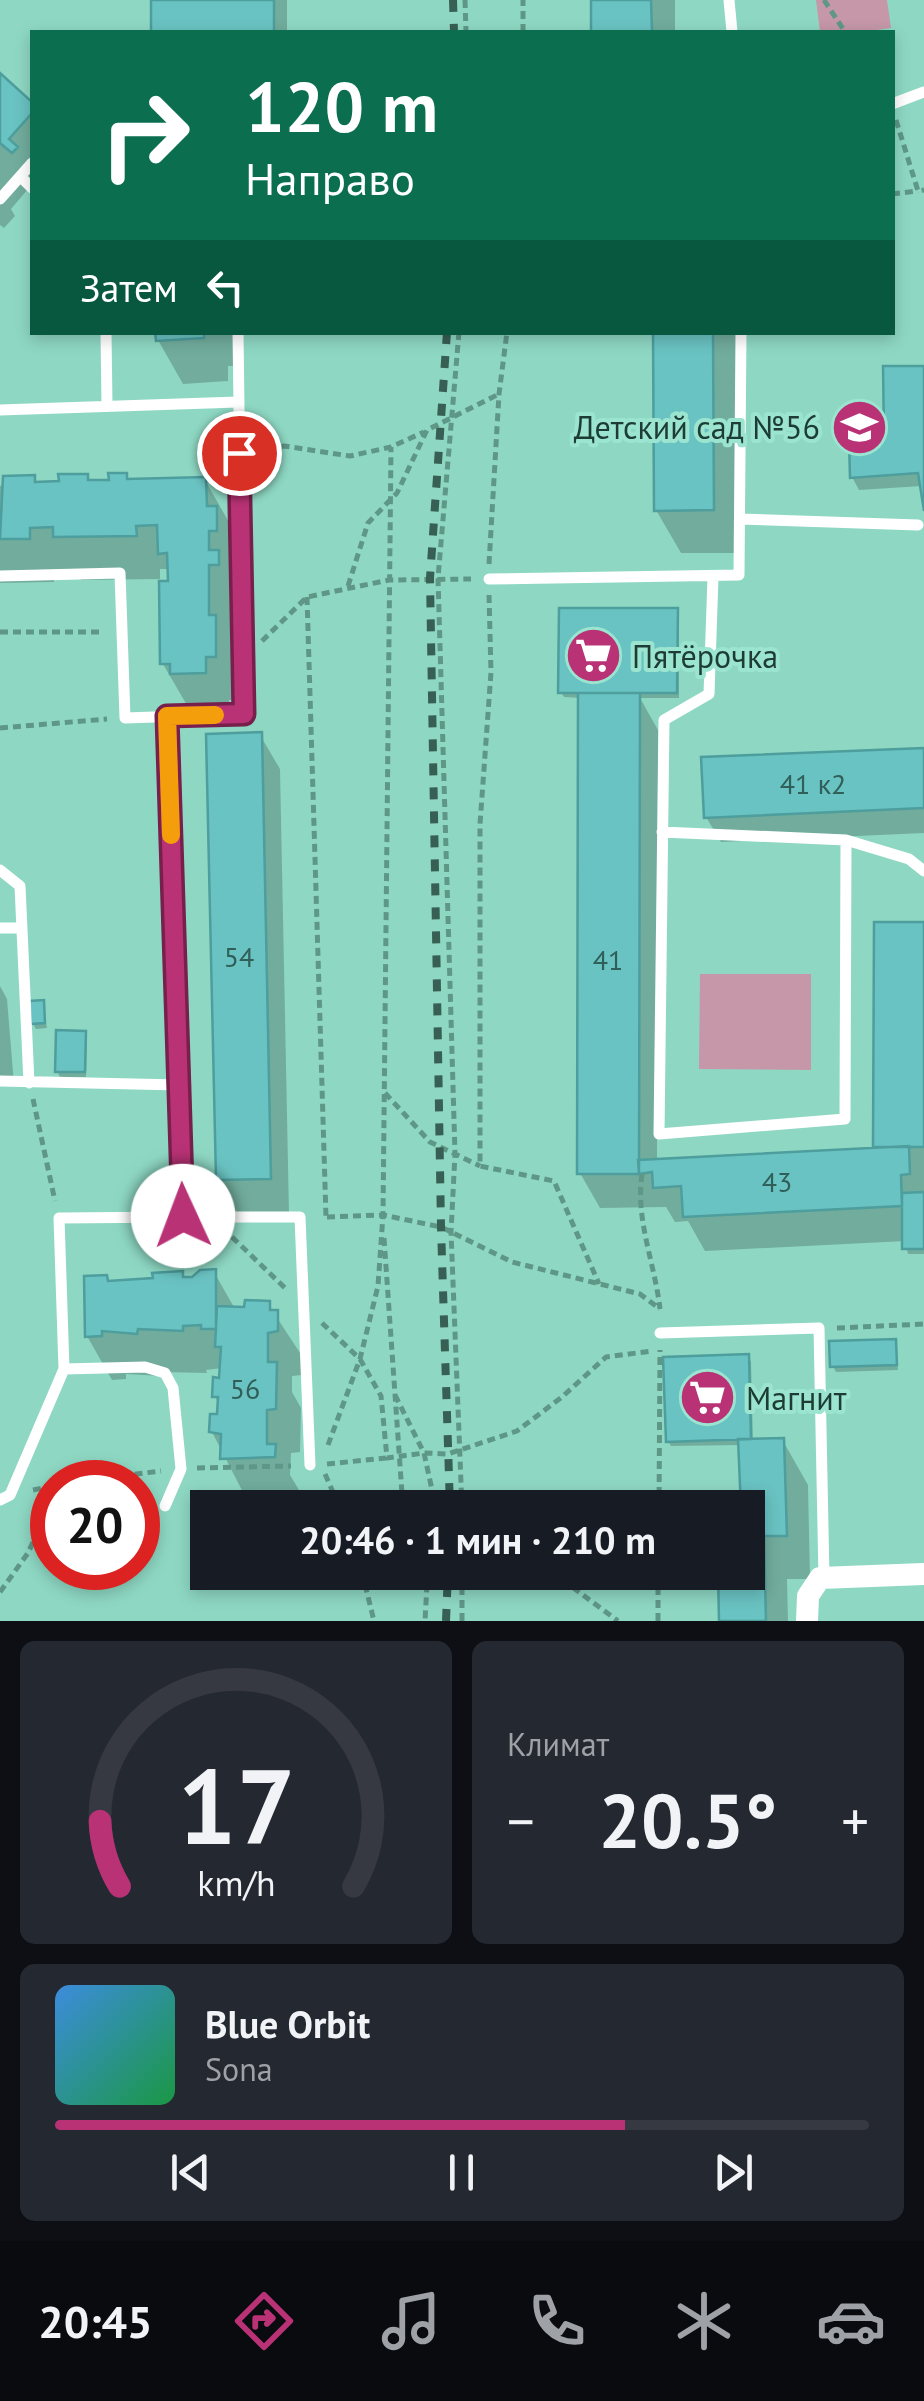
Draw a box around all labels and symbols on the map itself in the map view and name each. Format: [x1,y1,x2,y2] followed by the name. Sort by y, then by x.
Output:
[829,397,889,457] school or university icon: Детский сад №56
[574,406,820,448] place label: Детский сад №56
[197,411,282,496] pin
[563,626,623,686] supermarket icon: Пятёрочка
[632,635,778,677] place label: Пятёрочка
[780,765,846,802] house number: 41 к2
[224,938,254,975] house number: 54
[593,941,623,978] house number: 41
[762,1163,792,1200] house number: 43
[131,1164,235,1268] position arrow
[677,1368,737,1428] supermarket icon: Магнит
[230,1370,260,1407] house number: 56
[746,1377,847,1419] place label: Магнит
[30,1460,160,1590] speed limit sign: 20

